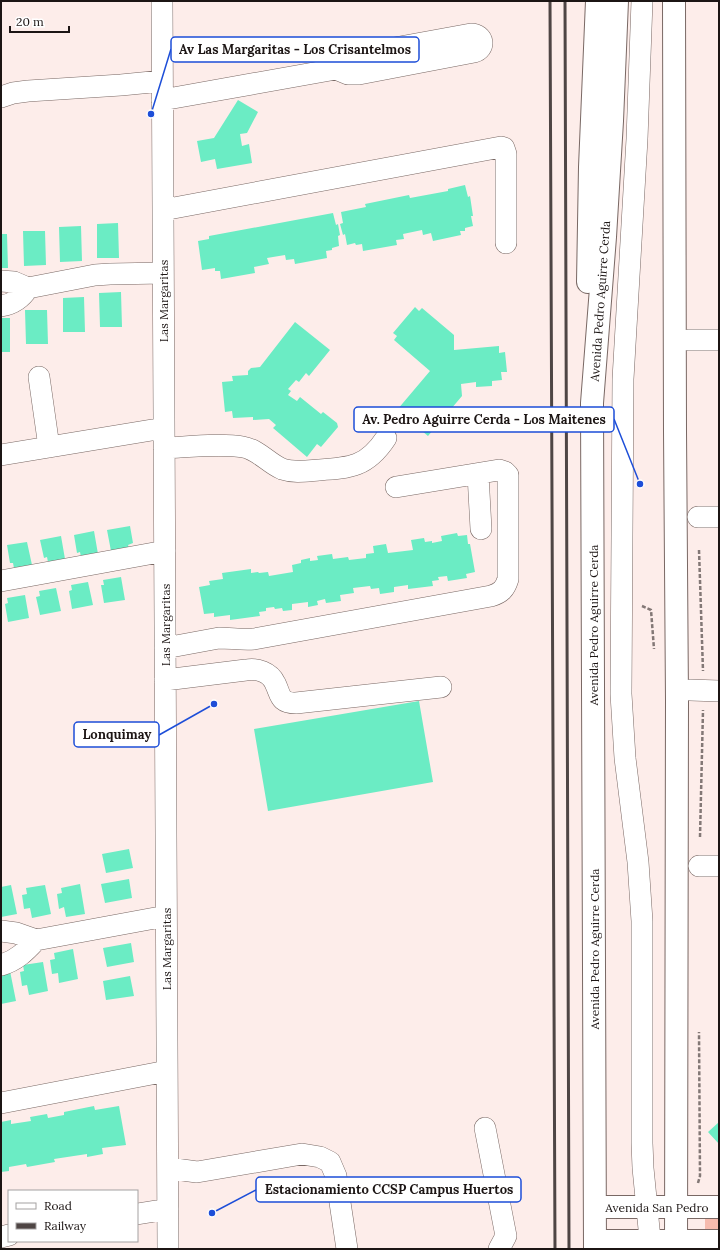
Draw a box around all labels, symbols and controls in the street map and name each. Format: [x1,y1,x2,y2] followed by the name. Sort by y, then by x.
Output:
[10,8,69,34] scale bar
[16,14,44,29] text: 20 m
[171,37,419,62] callout: Av Las Margaritas - Los Crisantelmos
[179,41,411,58] text: Av Las Margaritas - Los Crisantelmos
[587,220,613,383] street label: Avenida Pedro Aguirre Cerda
[156,259,171,342] street label: Las Margaritas
[354,407,614,432] callout: Av. Pedro Aguirre Cerda - Los Maitenes
[362,411,606,428] text: Av. Pedro Aguirre Cerda - Los Maitenes
[586,544,601,707] street label: Avenida Pedro Aguirre Cerda
[158,583,173,666] street label: Las Margaritas
[74,722,159,747] callout: Lonquimay
[82,726,152,743] text: Lonquimay
[587,868,602,1031] street label: Avenida Pedro Aguirre Cerda
[159,907,174,990] street label: Las Margaritas
[256,1177,521,1202] callout: Estacionamiento CCSP Campus Huertos
[265,1181,513,1198] text: Estacionamiento CCSP Campus Huertos
[8,1190,138,1242] legend
[44,1198,72,1213] text: Road
[604,1200,709,1215] street label: Avenida San Pedro
[44,1218,87,1233] text: Railway

